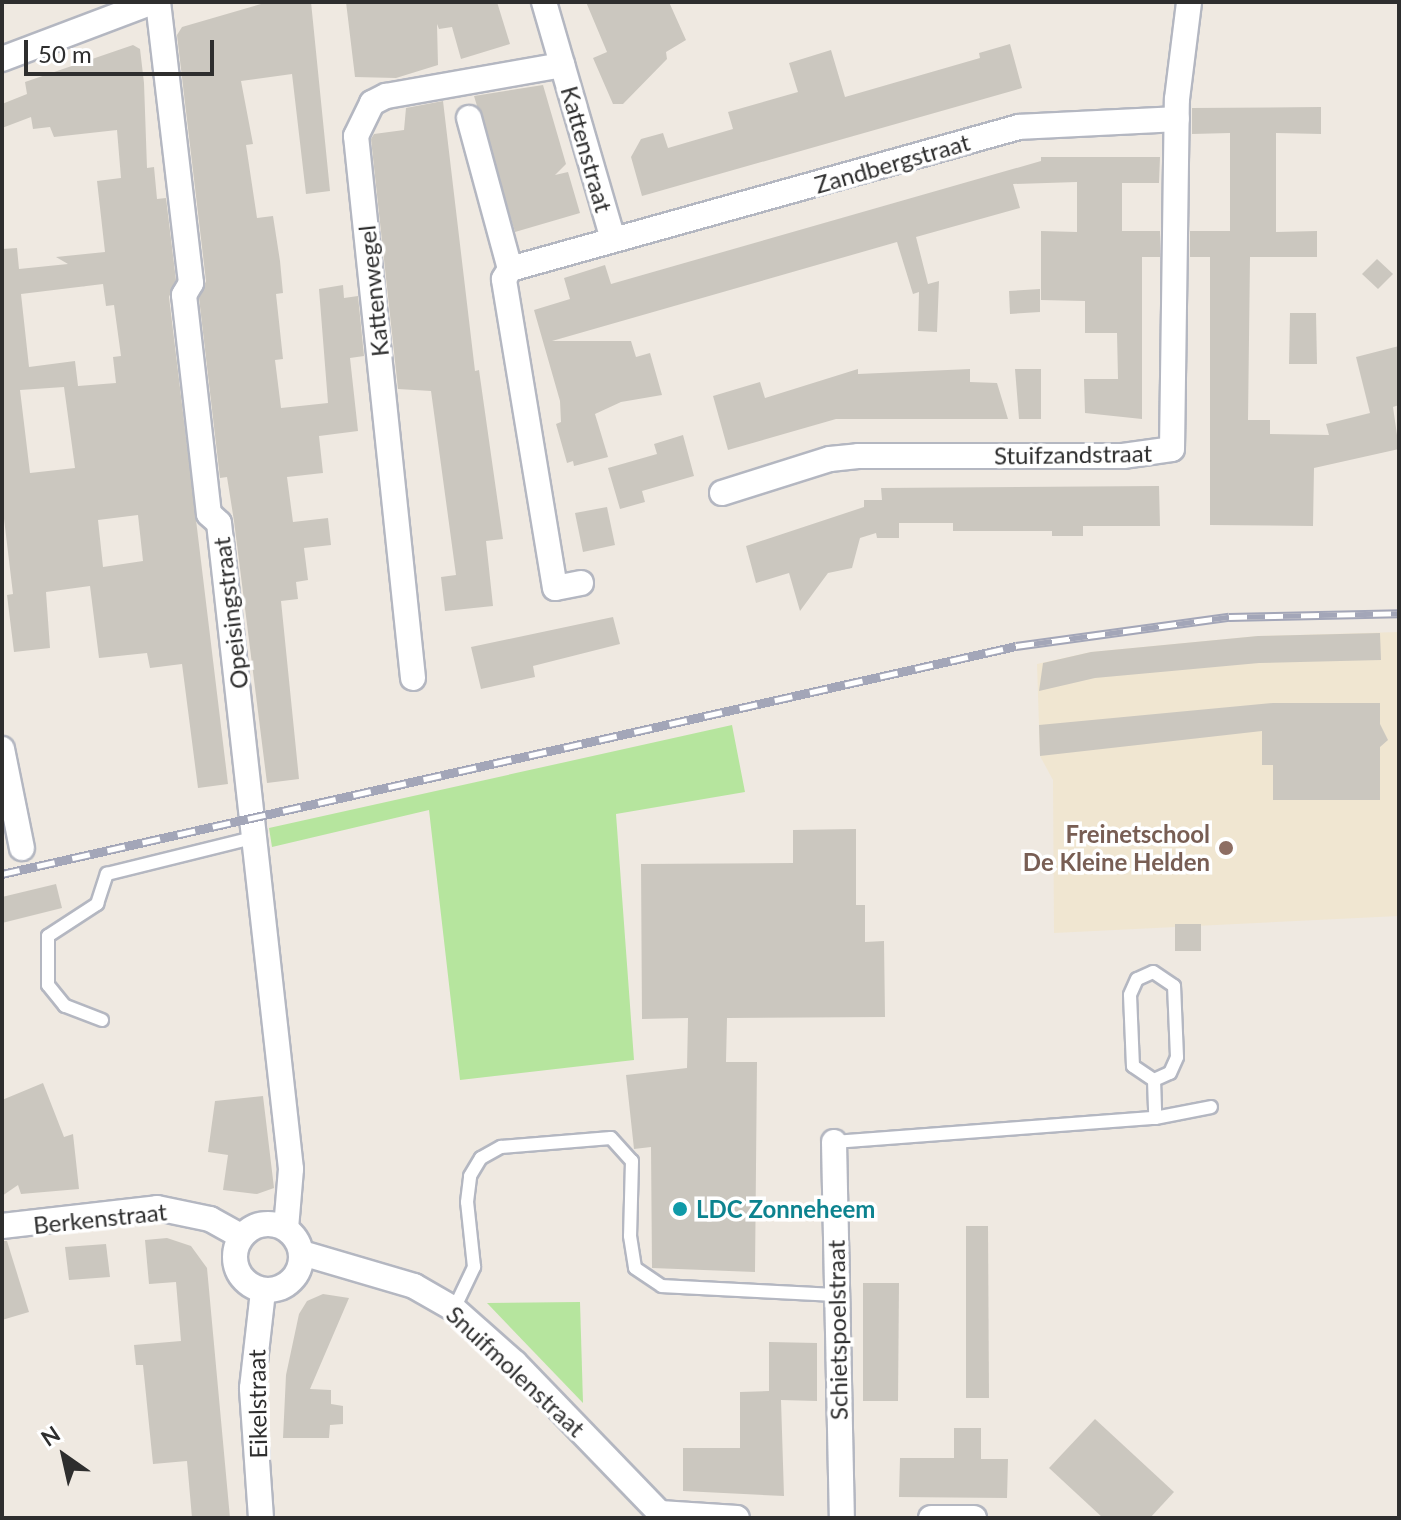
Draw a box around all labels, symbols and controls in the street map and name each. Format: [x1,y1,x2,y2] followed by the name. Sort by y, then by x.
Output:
[28,24,218,74] scale bar
[38,39,92,68] text: 50 m
[555,83,619,215] street label: Kattenstraat
[811,127,973,199] street label: Zandbergstraat
[352,224,394,358] street label: Kattenwegel
[994,438,1152,470] street label: Stuifzandstraat
[206,535,254,691] street label: Opeisingstraat
[1023,820,1210,876] place label: Freinetschool De Kleine Helden
[1217,839,1235,857] marker: Freinetschool De Kleine Helden
[696,1195,875,1223] place label: LDC Zonneheem
[32,1197,168,1239] street label: Berkenstraat
[671,1200,689,1218] marker: LDC Zonneheem
[821,1240,853,1420] street label: Schietspoelstraat
[441,1300,591,1442] street label: Snuifmolenstraat
[242,1349,272,1459] street label: Eikelstraat
[24,1416,104,1496] north arrow
[36,1420,65,1452] text: N

